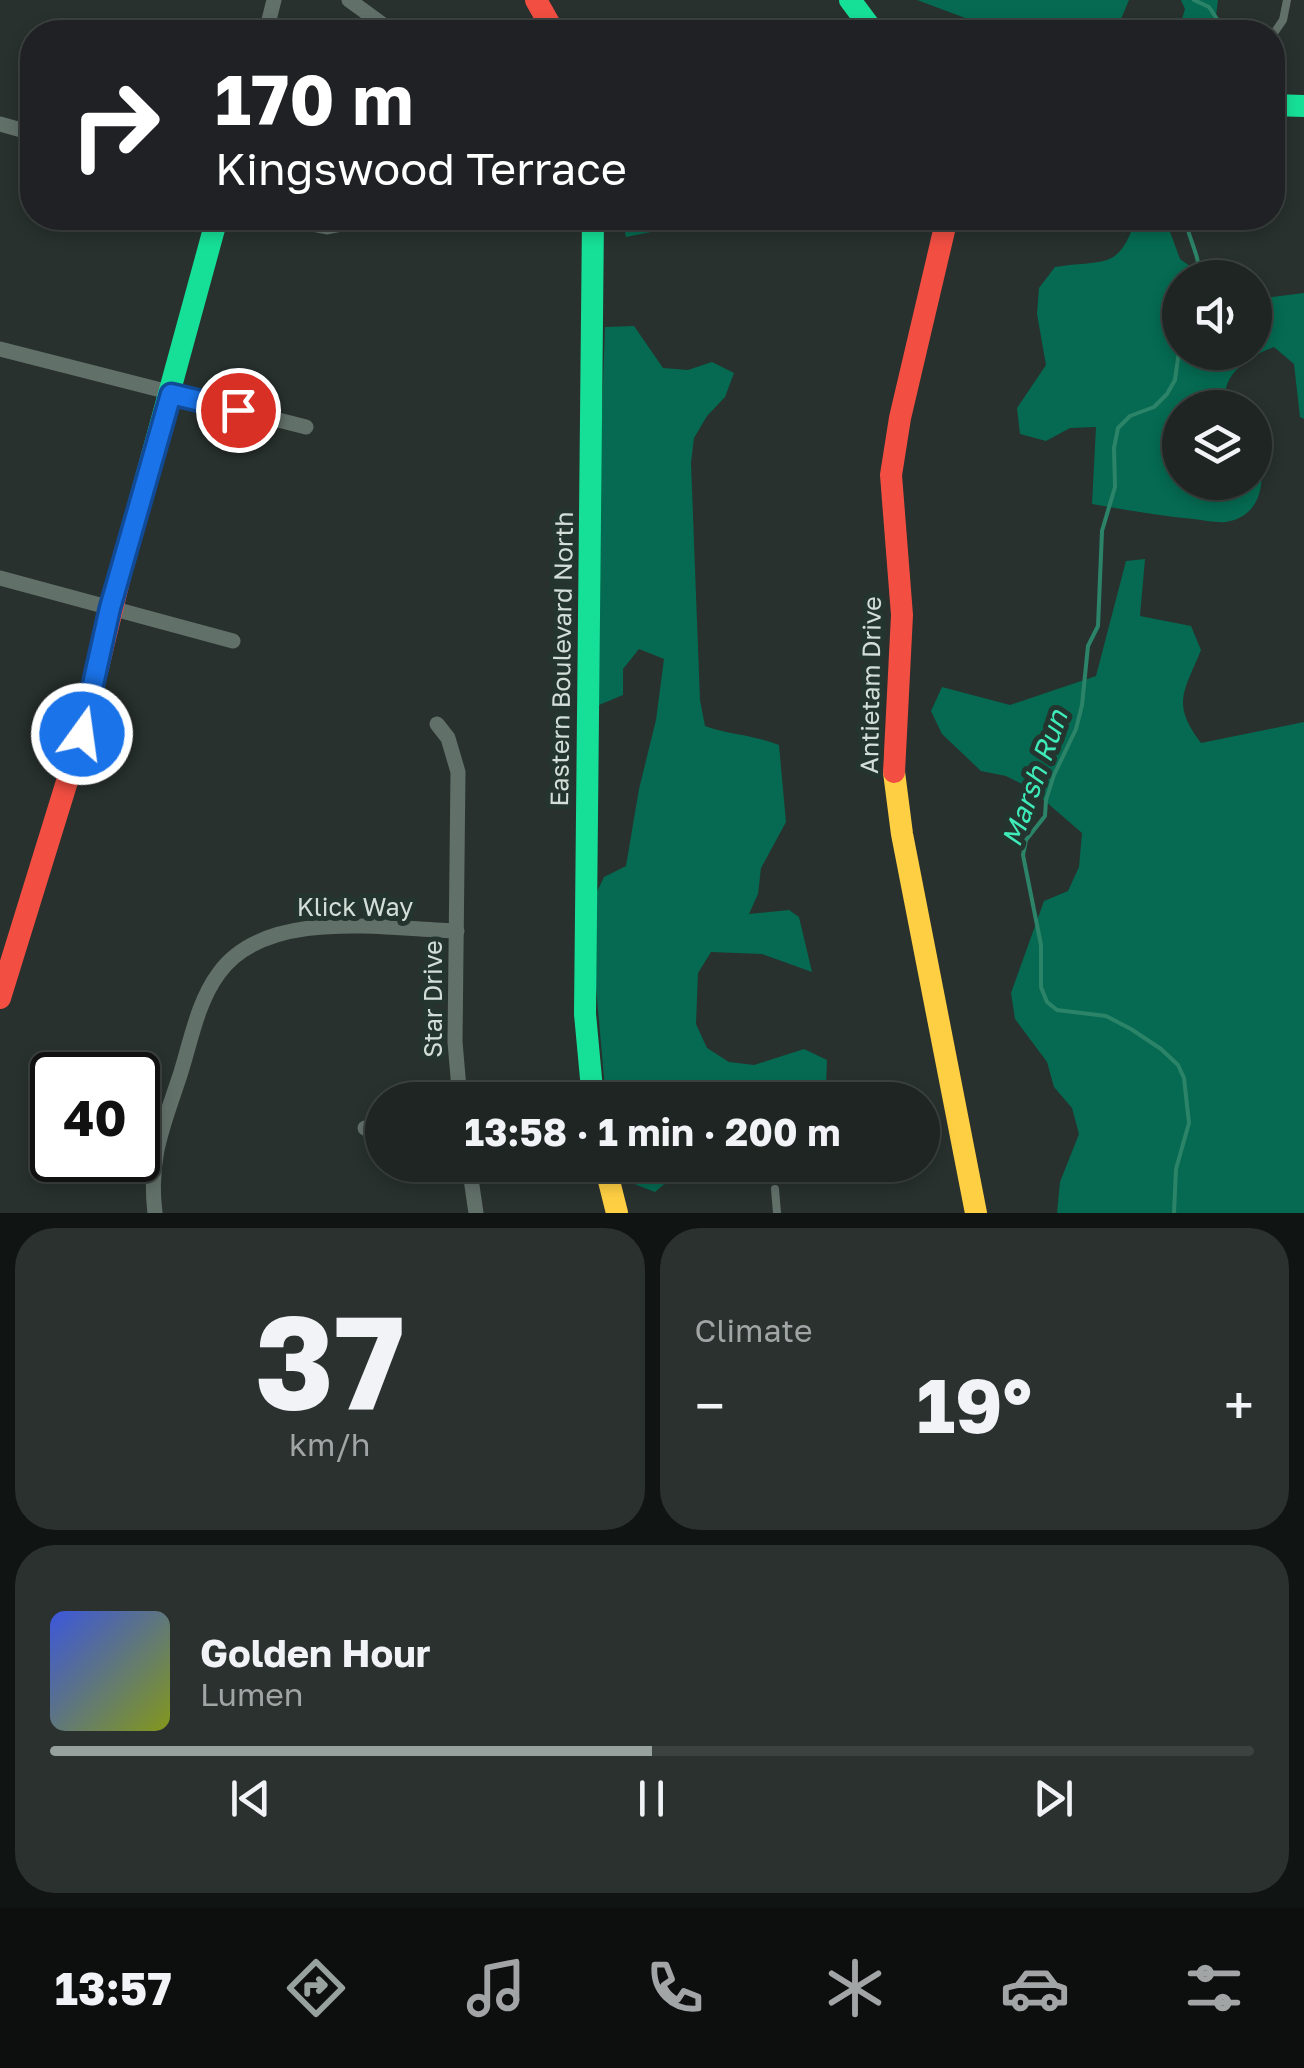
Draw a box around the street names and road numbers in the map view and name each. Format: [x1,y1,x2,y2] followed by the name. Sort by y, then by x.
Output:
[543,511,579,807] street label: Eastern Boulevard North
[853,596,887,774] street label: Antietam Drive
[297,891,413,922] street label: Klick Way
[417,940,448,1058] street label: Star Drive

